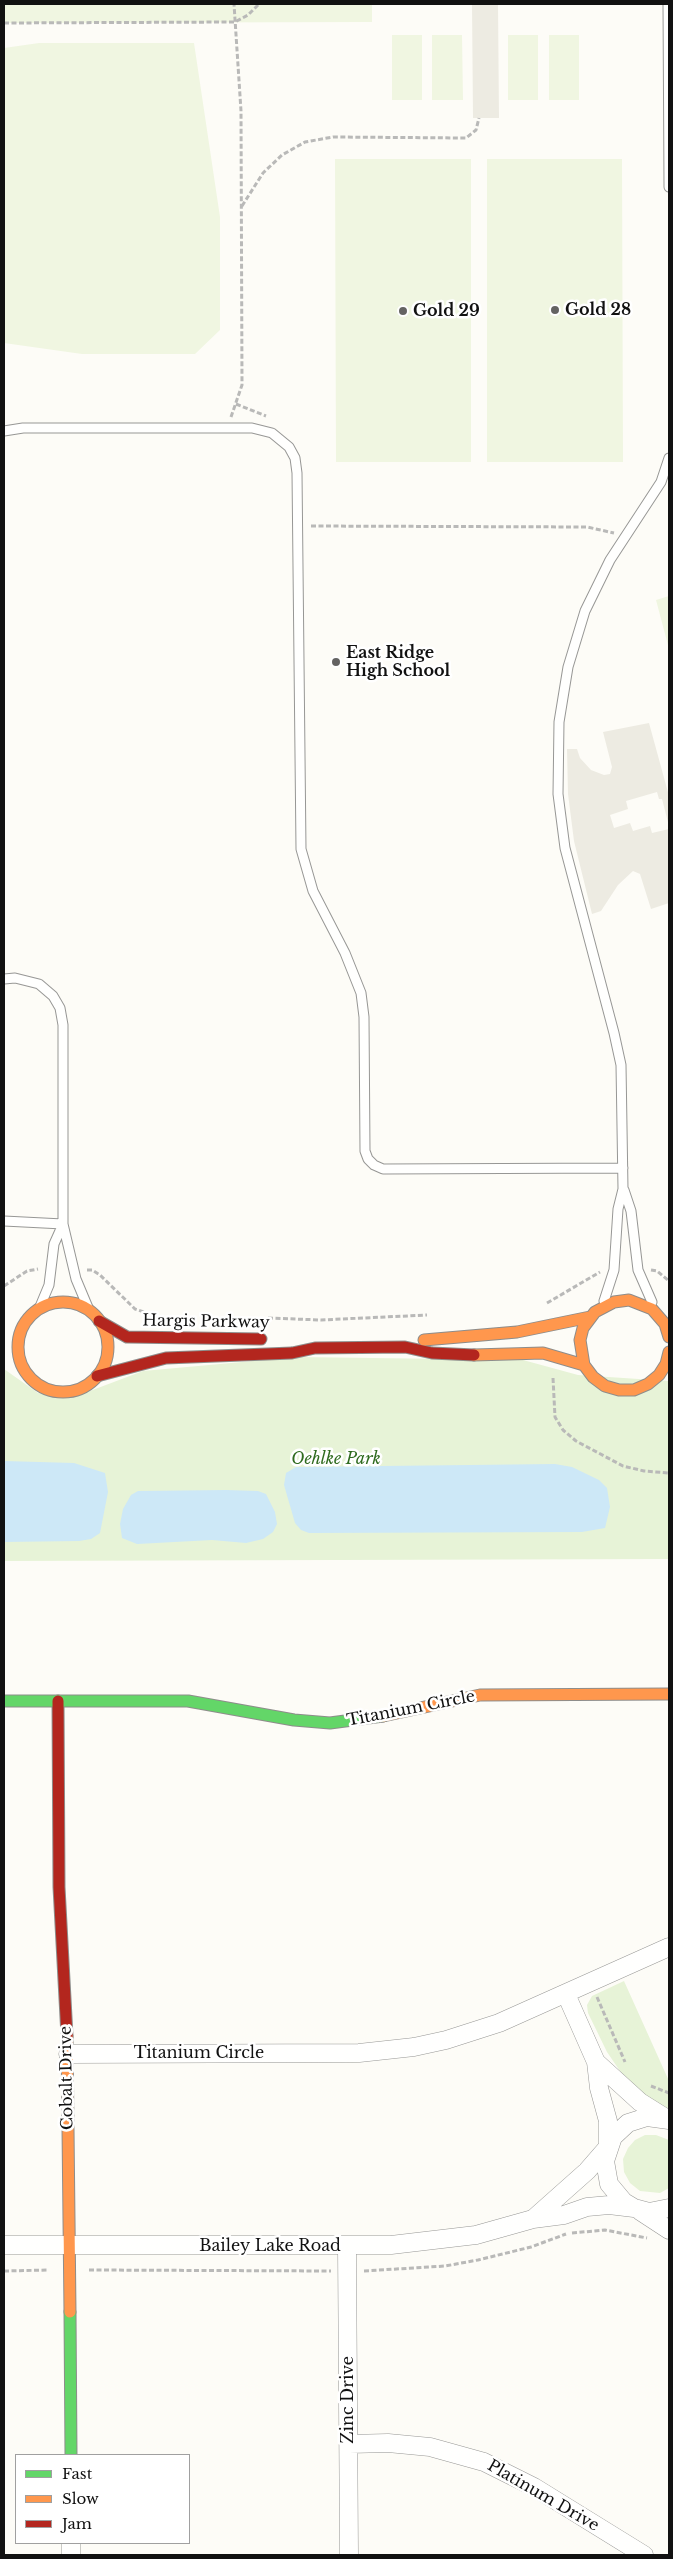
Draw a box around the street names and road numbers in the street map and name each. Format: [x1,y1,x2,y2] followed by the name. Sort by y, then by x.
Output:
[142,1311,270,1333] street label: Hargis Parkway
[345,1687,477,1731] street label: Titanium Circle
[56,2026,78,2130] street label: Cobalt Drive
[134,2043,264,2063] street label: Titanium Circle
[199,2236,341,2256] street label: Bailey Lake Road
[338,2356,358,2444] street label: Zinc Drive
[484,2456,602,2536] street label: Platinum Drive

